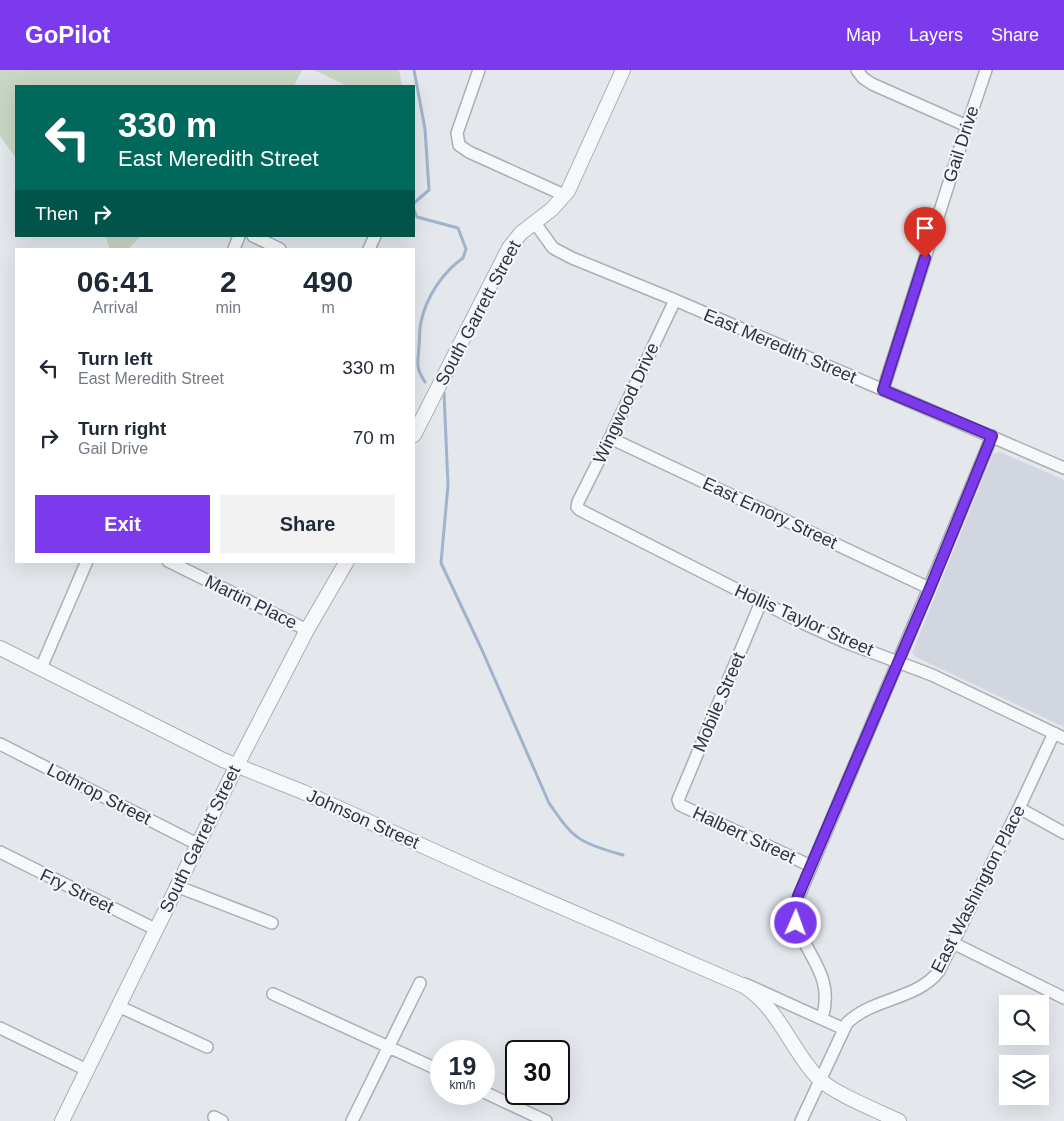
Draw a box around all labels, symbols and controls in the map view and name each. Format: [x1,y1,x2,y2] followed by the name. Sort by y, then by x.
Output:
[25,21,110,48] text: GoPilot
[846,25,881,45] text: Map
[909,25,963,45] text: Layers
[991,25,1039,45] text: Share
[939,103,983,185] street label: Gail Drive
[35,105,100,170] icon: left
[118,105,217,144] text: 330 m
[118,146,319,171] text: East Meredith Street
[88,200,116,228] icon: right
[35,203,78,224] text: Then
[904,207,946,258] pin
[911,214,939,242] icon: arrive
[431,237,525,389] street label: South Garrett Street
[77,265,154,298] text: 06:41
[220,265,237,298] text: 2
[303,265,353,298] text: 490
[93,299,138,316] text: Arrival
[215,299,241,316] text: min
[321,299,335,316] text: m
[701,305,859,387] street label: East Meredith Street
[589,339,663,467] street label: Wingwood Drive
[78,348,153,369] text: Turn left
[35,354,63,382] icon: left
[342,357,395,378] text: 330 m
[78,370,224,387] text: East Meredith Street
[78,418,166,439] text: Turn right
[35,424,63,452] icon: right
[353,427,395,448] text: 70 m
[78,440,148,457] text: Gail Drive
[700,473,840,553] street label: East Emory Street
[35,495,210,553] button: Exit
[220,495,395,553] button: Share
[202,571,300,633] street label: Martin Place
[732,580,876,660] street label: Hollis Taylor Street
[689,649,749,755] street label: Mobile Street
[44,759,154,829] street label: Lothrop Street
[156,762,244,916] street label: South Garrett Street
[304,785,422,853] street label: Johnson Street
[689,802,799,868] street label: Halbert Street
[927,802,1029,976] street label: East Washington Place
[37,865,117,917] street label: Fry Street
[769,896,821,948] position arrow
[999,995,1049,1105] map controls
[999,995,1049,1045] button: search
[505,1040,570,1105] speed limit sign: 30
[449,1052,476,1080] text: 19
[999,1055,1049,1105] button: layers
[449,1078,476,1092] text: km/h

